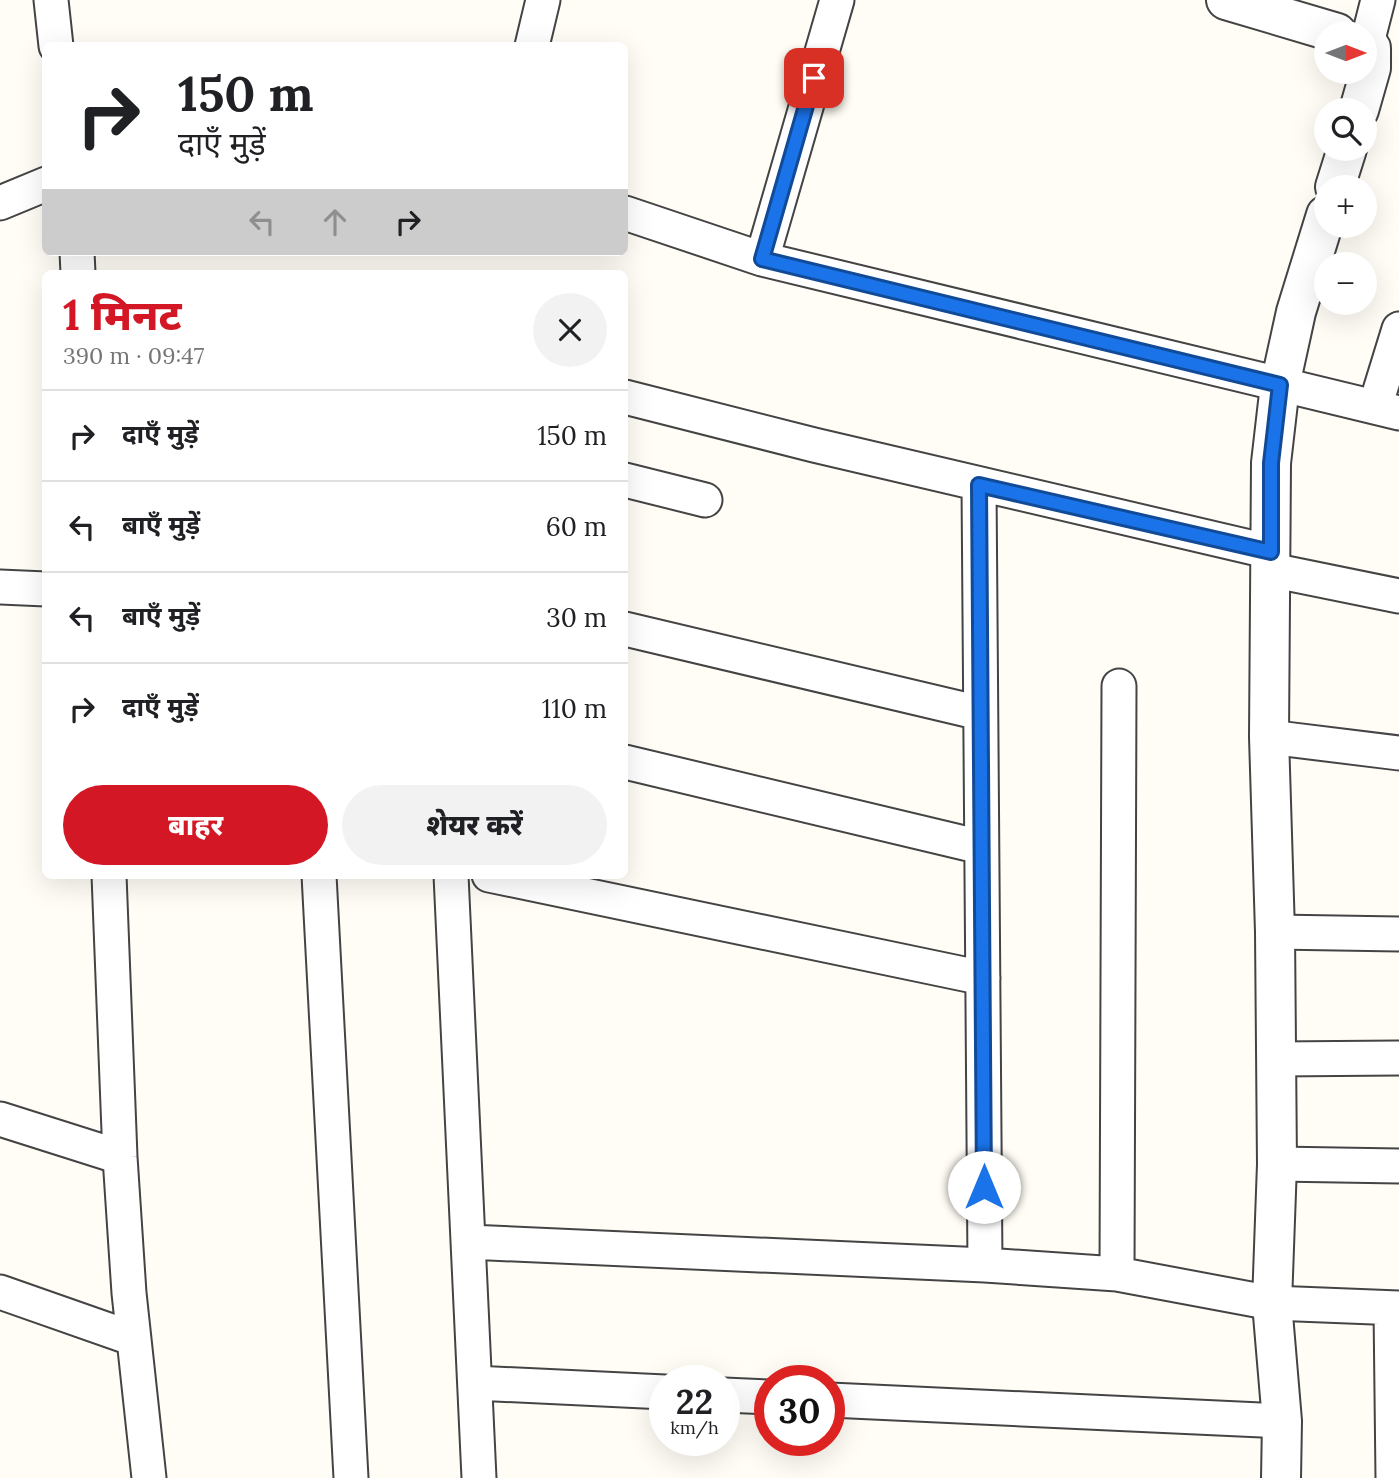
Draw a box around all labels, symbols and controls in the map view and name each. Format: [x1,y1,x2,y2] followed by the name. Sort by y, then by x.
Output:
[1314,21,1377,84] north arrow
[1314,21,1377,315] map controls
[784,48,844,108] pin
[795,59,833,97] icon: arrive
[178,62,314,124] text: 150 m
[63,70,154,161] icon: right
[1314,98,1377,161] button: search
[178,123,266,164] text: दाएँ मुड़ें
[1314,175,1377,238] button: +
[243,203,281,241] icon: left
[316,203,354,241] icon: ahead
[389,203,427,241] icon: right
[1314,252,1377,315] button: −
[63,288,182,342] text: 1 मिनट
[533,293,607,367] button: close
[63,341,204,370] text: 390 m · 09:47
[63,417,101,455] icon: right
[122,417,199,450] text: दाएँ मुड़ें
[537,419,607,452] text: 150 m
[63,508,101,546] icon: left
[122,508,200,541] text: बाएँ मुड़ें
[546,510,607,543] text: 60 m
[63,599,101,637] icon: left
[122,599,200,632] text: बाएँ मुड़ें
[546,601,607,634] text: 30 m
[63,690,101,728] icon: right
[122,690,199,723] text: दाएँ मुड़ें
[542,692,607,725] text: 110 m
[63,785,328,865] button: बाहर
[342,785,607,865] button: शेयर करें
[947,1150,1021,1224] position arrow
[754,1365,845,1456] speed limit sign: 30
[676,1379,713,1424] text: 22
[670,1416,719,1439] text: km/h

